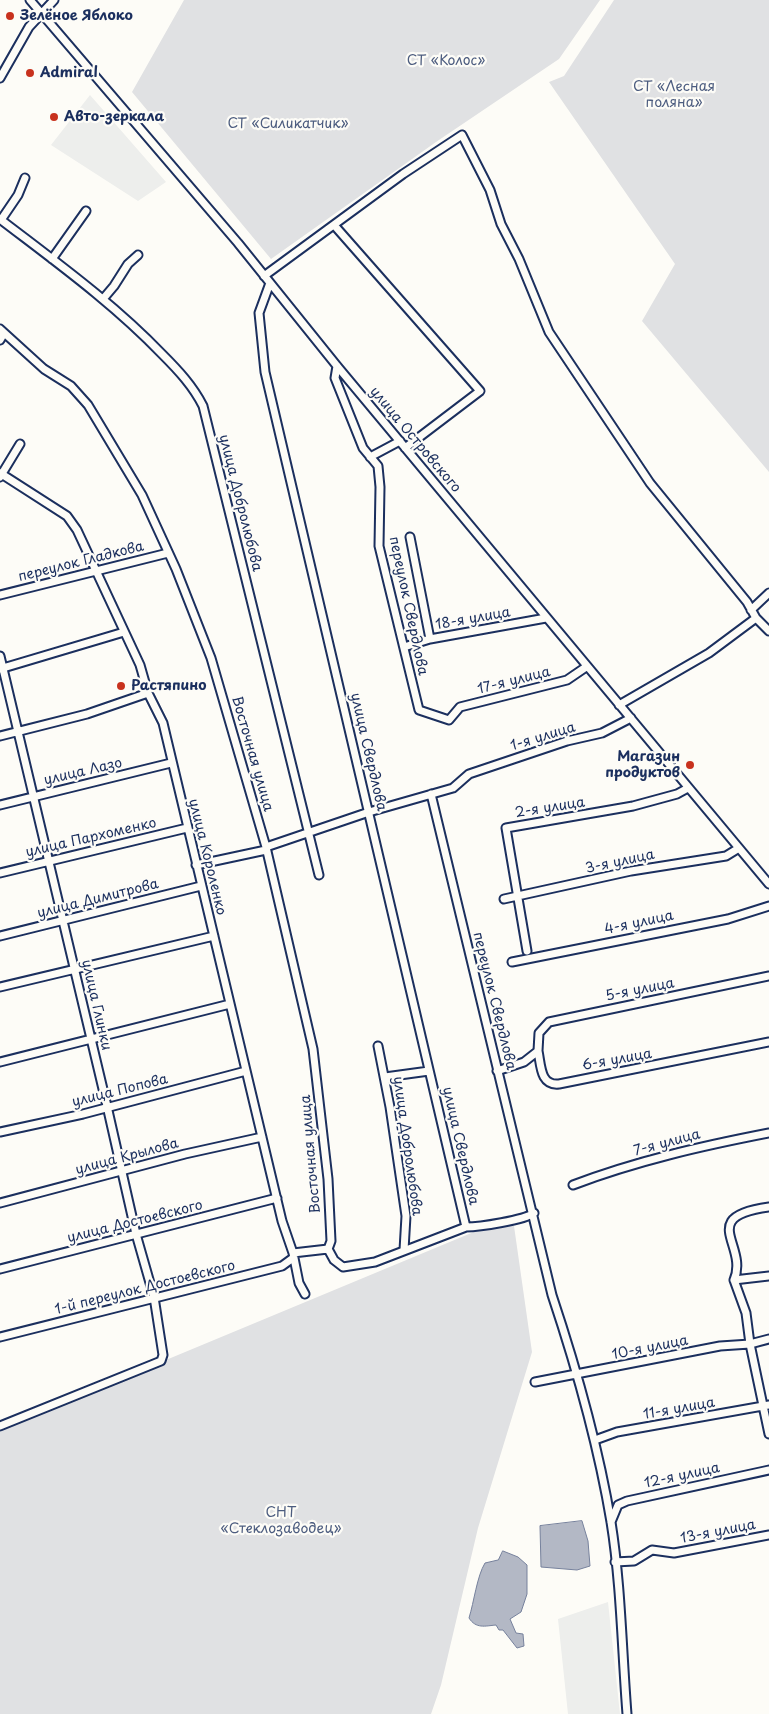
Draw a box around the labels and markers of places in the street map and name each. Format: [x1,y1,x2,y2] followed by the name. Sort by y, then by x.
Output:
[20,8,133,24] place label: Зелёное Яблоко
[4,10,16,22] marker: Зелёное Яблоко
[40,65,98,81] place label: Admiral
[24,67,36,79] marker: Admiral
[64,109,164,125] place label: Авто-зеркала
[48,111,60,123] marker: Авто-зеркала
[131,678,207,694] place label: Растяпино
[115,680,127,692] marker: Растяпино
[605,749,680,782] place label: Магазин продуктов
[684,759,696,771] marker: Магазин продуктов

